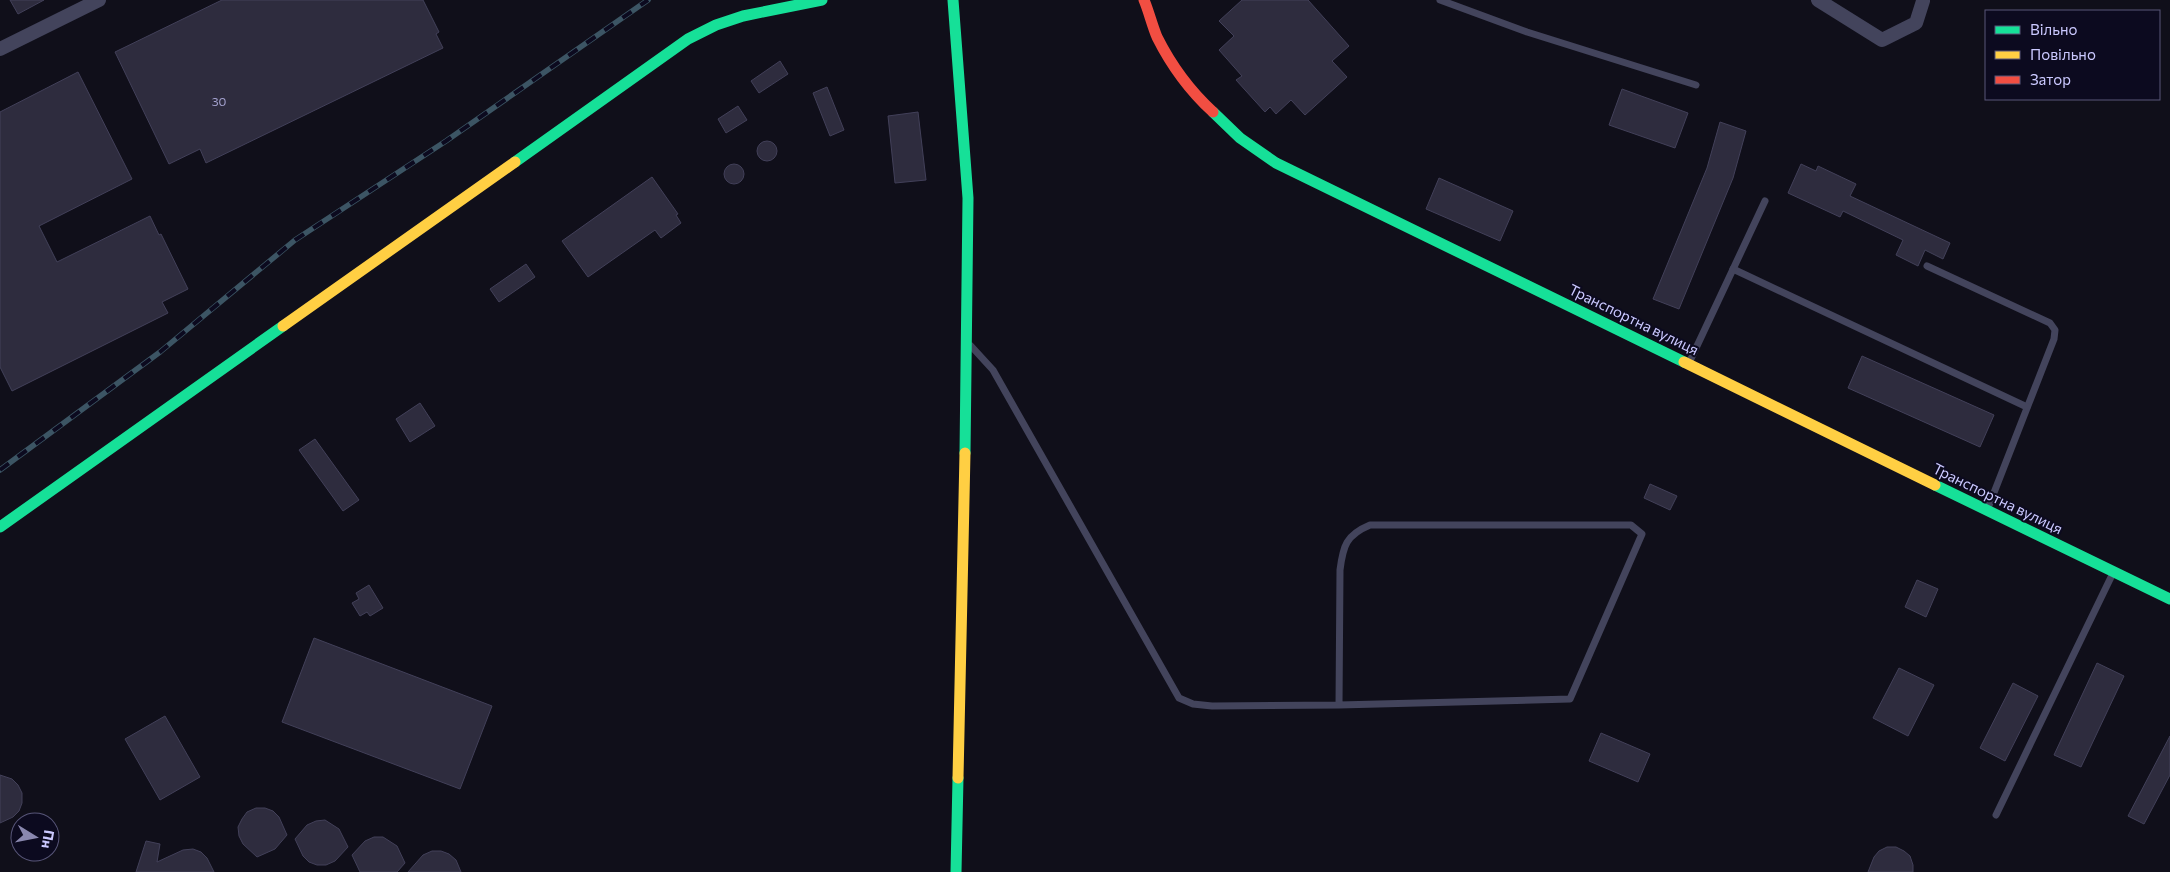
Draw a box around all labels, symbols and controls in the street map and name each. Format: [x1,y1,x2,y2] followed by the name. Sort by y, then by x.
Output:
[1985,10,2160,100] legend
[2030,20,2077,38] text: Вільно
[2030,45,2096,63] text: Повільно
[2030,70,2071,88] text: Затор
[212,94,227,108] house number: 30
[1566,280,1702,358] street label: Транспортна вулиця
[1930,459,2066,537] street label: Транспортна вулиця
[10,812,60,862] north arrow
[38,829,58,850] text: Пн

